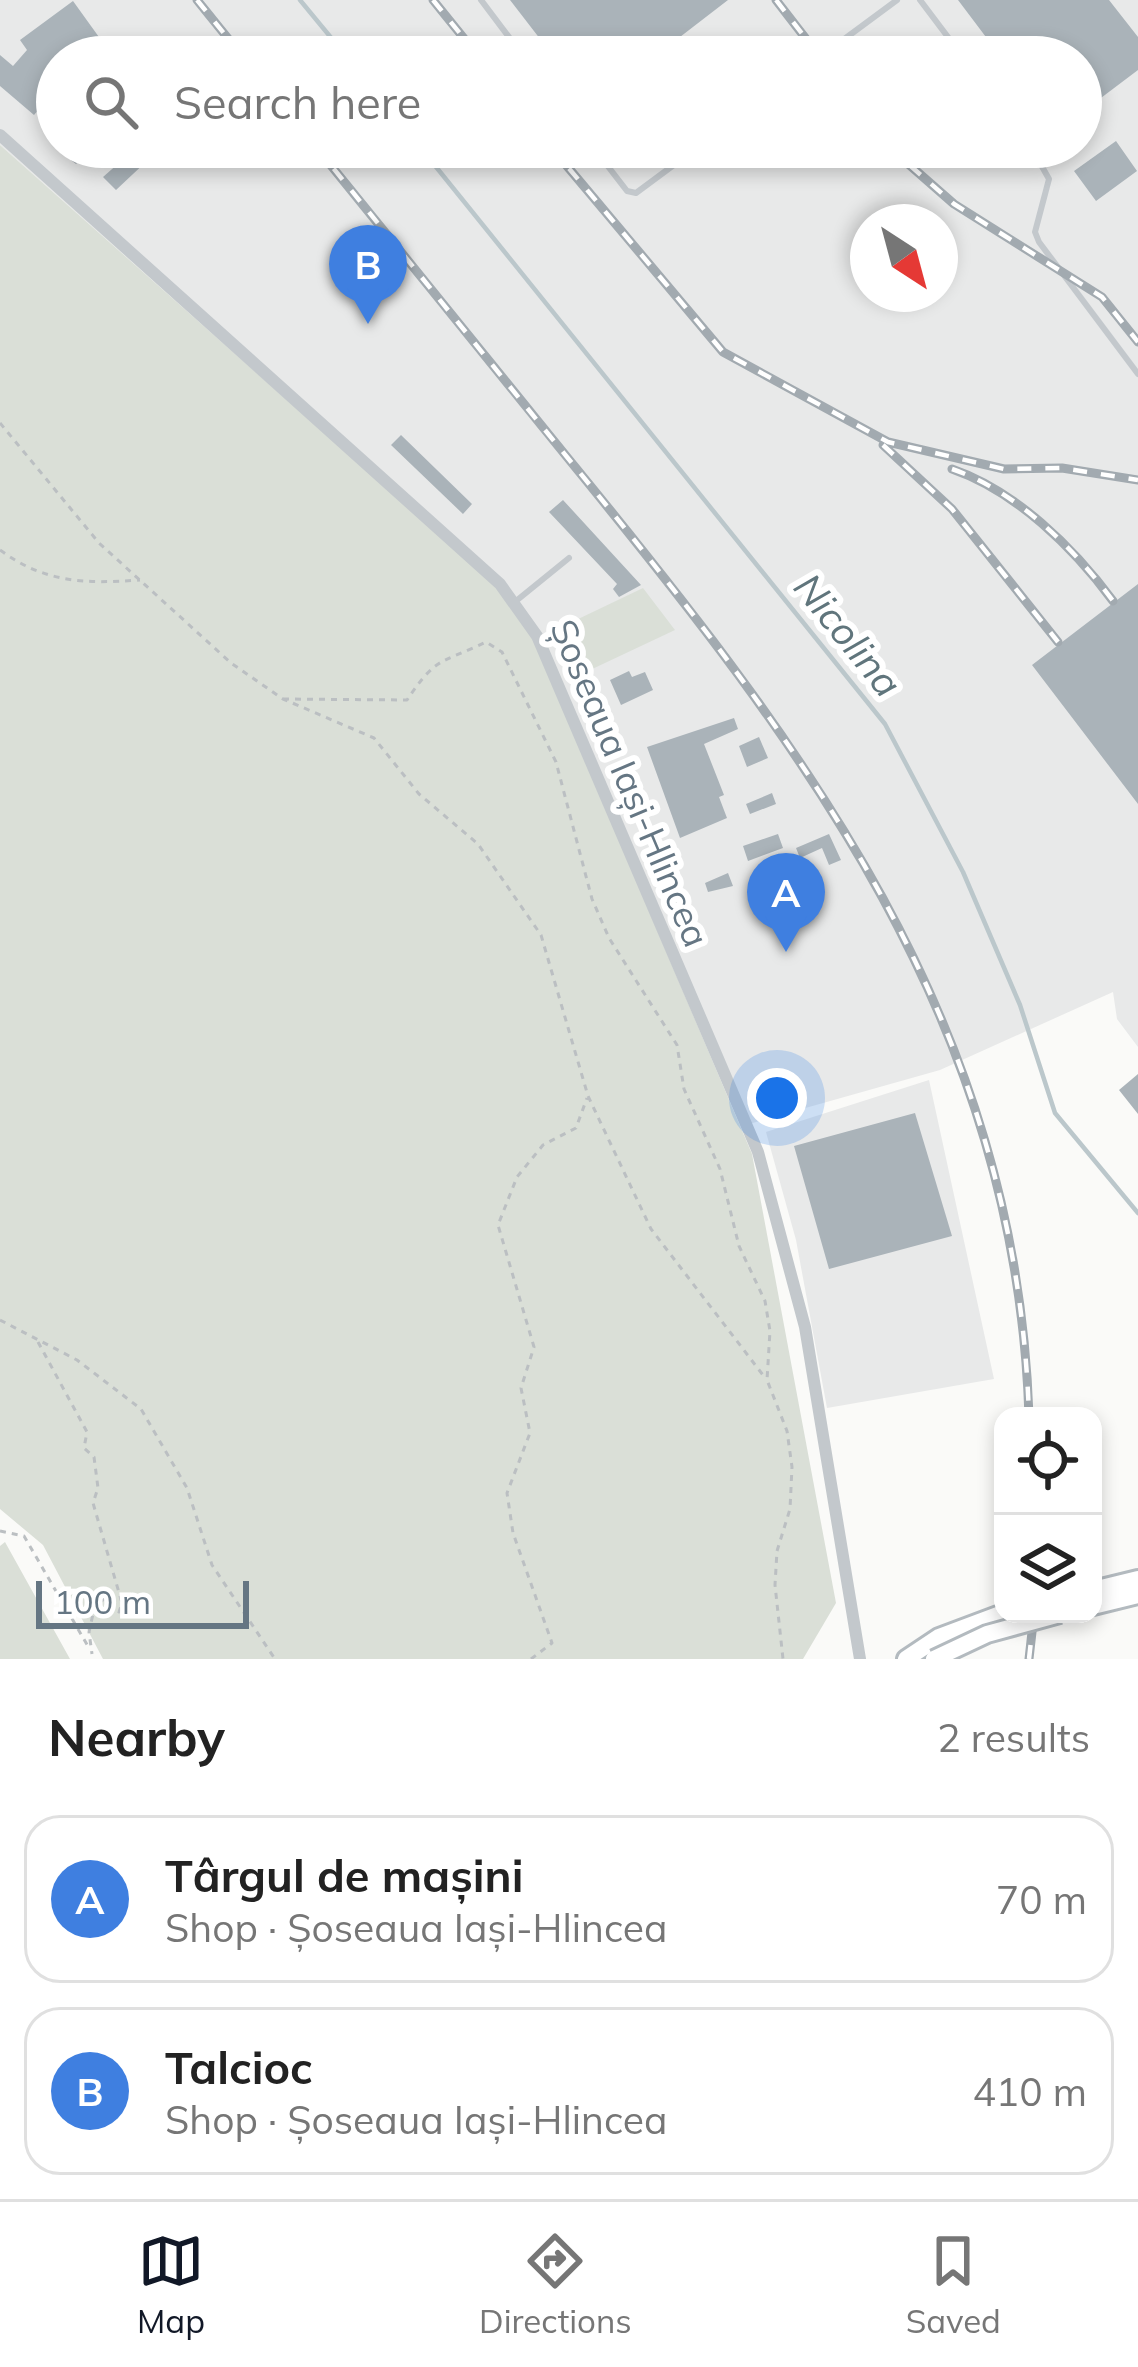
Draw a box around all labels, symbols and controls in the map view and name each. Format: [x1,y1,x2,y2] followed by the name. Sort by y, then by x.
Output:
[36,36,1102,168] search box
[78,69,144,135] icon: search
[174,74,421,130] text: Search here
[850,204,958,312] north arrow
[329,225,407,324] pin: B
[784,563,913,706] water label: Nicolina
[540,612,720,954] street label: Șoseaua Iași-Hlincea
[747,853,825,952] pin: A
[747,1068,807,1128] your location
[994,1407,1102,1623] map controls
[994,1407,1102,1515] button: locate
[994,1515,1102,1623] button: layers
[36,1575,249,1628] scale bar
[54,1581,151,1622] text: 100 m
[48,1705,225,1769] text: Nearby
[937,1713,1090,1762] text: 2 results
[165,1847,523,1903] text: Târgul de mașini
[75,1875,105,1924] text: A
[996,1875,1087,1924] text: 70 m
[165,1903,667,1952] text: Shop · Șoseaua Iași-Hlincea
[165,2039,313,2095] text: Talcioc
[77,2067,103,2116] text: B
[972,2067,1087,2116] text: 410 m
[165,2095,667,2144] text: Shop · Șoseaua Iași-Hlincea
[137,2228,205,2341] tab: Map
[479,2228,632,2341] tab: Directions
[906,2228,1001,2341] tab: Saved

